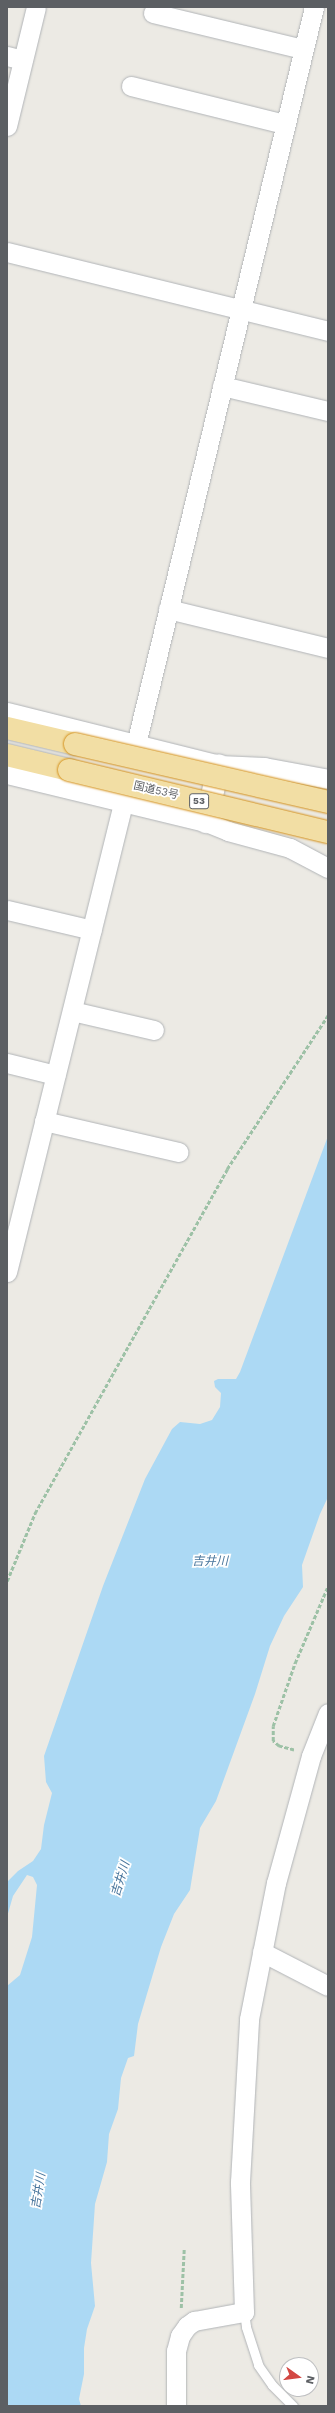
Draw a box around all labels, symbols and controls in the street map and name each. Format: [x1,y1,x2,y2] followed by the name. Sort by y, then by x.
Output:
[132,779,180,803] street label: 国道53号
[189,793,209,809] road number: 53
[192,1555,228,1569] water label: 吉井川
[109,1860,133,1898] water label: 吉井川
[29,2172,49,2210] water label: 吉井川
[279,2357,319,2397] north arrow
[303,2374,317,2385] text: N

